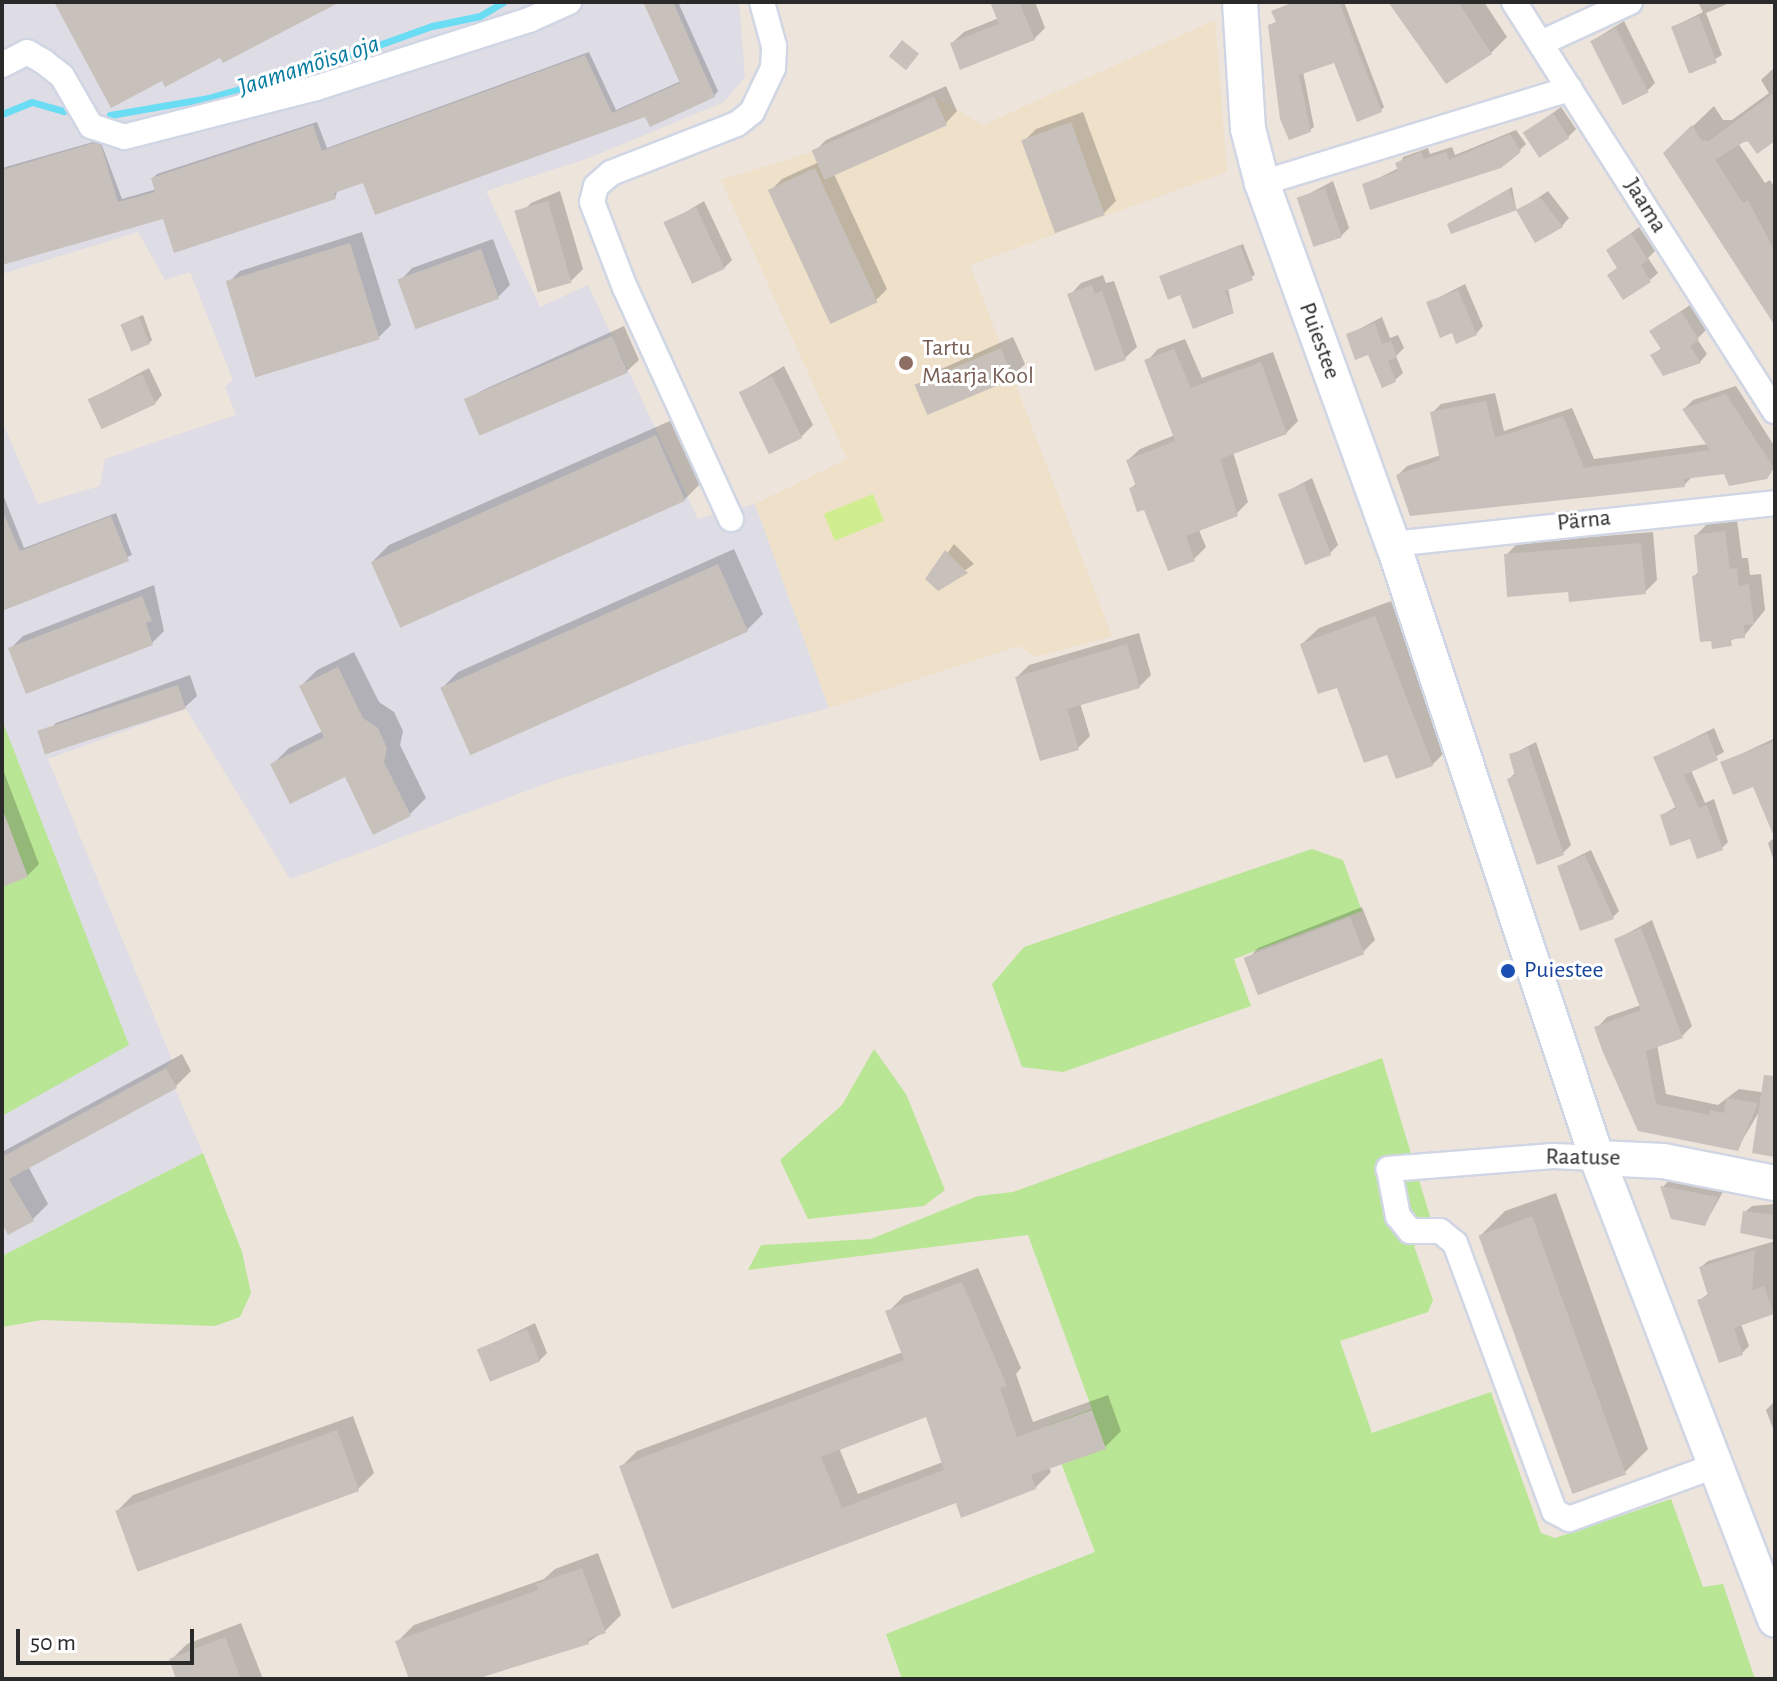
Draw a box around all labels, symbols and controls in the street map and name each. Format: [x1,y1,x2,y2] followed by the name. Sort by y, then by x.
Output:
[234,28,384,104] water label: Jaamamõisa oja
[1617,173,1673,239] street label: Jaama
[1292,299,1346,383] street label: Puiestee
[922,335,1034,391] place label: Tartu Maarja Kool
[897,354,915,372] marker: Tartu Maarja Kool
[1556,504,1612,538] street label: Pärna
[1524,957,1604,985] place label: Puiestee
[1499,962,1517,980] marker: Puiestee
[1545,1143,1621,1173] street label: Raatuse
[20,1613,198,1663] scale bar
[30,1631,76,1655] text: 50 m

